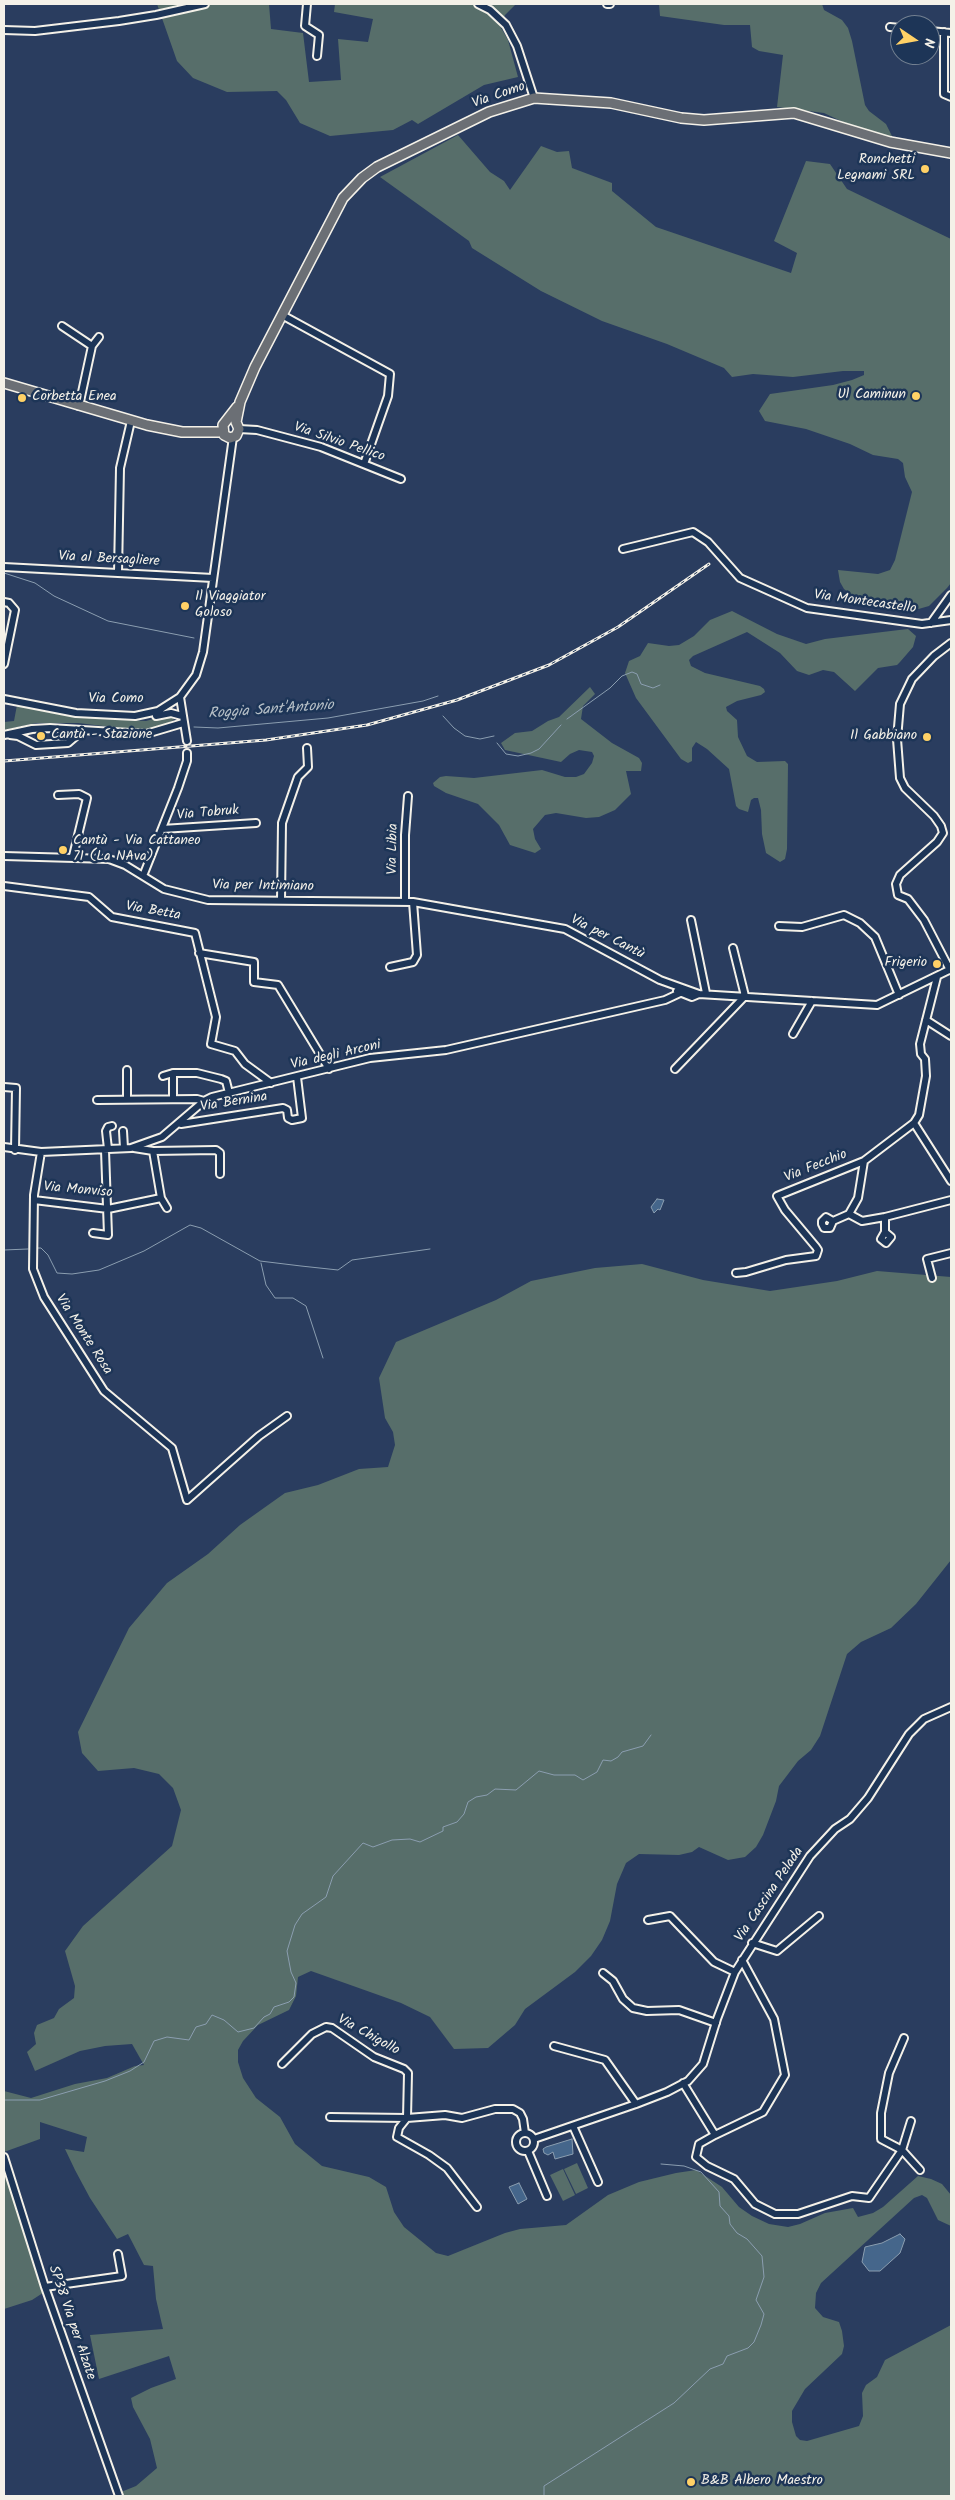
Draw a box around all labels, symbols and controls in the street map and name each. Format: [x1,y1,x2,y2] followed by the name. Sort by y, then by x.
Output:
[890,15,940,65] north arrow
[917,36,940,50] text: N
[470,79,528,113] street label: Via Como
[837,153,915,186] place label: Ronchetti Legnami SRL
[919,163,931,175] marker: Ronchetti Legnami SRL
[837,388,906,404] place label: Ul Caminun
[32,390,117,406] place label: Corbetta Enea
[910,390,922,402] marker: Ul Caminun
[16,392,28,404] marker: Corbetta Enea
[291,420,387,466] street label: Via Silvio Pellico
[58,549,160,571] street label: Via al Bersagliere
[813,587,917,619] street label: Via Montecastello
[195,590,265,622] place label: Il Viaggiator Goloso
[179,600,191,612] marker: Il Viaggiator Goloso
[88,692,144,708] street label: Via Como
[208,698,334,724] water label: Roggia Sant'Antonio
[51,728,152,744] place label: Cantù - Stazione
[850,729,917,745] place label: Il Gabbiano
[35,730,47,742] marker: Cantù - Stazione
[921,731,933,743] marker: Il Gabbiano
[176,803,240,825] street label: Via Tobruk
[385,823,403,875] street label: Via Libia
[73,834,201,866] place label: Cantù - Via Cattaneo 71 (La NAva)
[57,844,69,856] marker: Cantù - Via Cattaneo 71 (La NAva)
[212,878,314,896] street label: Via per Intimiano
[124,899,182,925] street label: Via Betta
[567,912,647,964] street label: Via per Cantù
[884,956,927,972] place label: Frigerio
[931,958,943,970] marker: Frigerio
[289,1037,383,1075] street label: Via degli Arconi
[199,1089,269,1117] street label: Via Bernina
[782,1147,850,1187] street label: Via Fecchio
[43,1180,113,1202] street label: Via Monviso
[51,1292,115,1378] street label: Via Monte Rosa
[732,1844,808,1946] street label: Via Cascina Pelada
[334,2012,402,2060] street label: Via Chigollo
[44,2264,98,2382] street label: SP38 Via per Alzate
[701,2474,823,2490] place label: B&B Albero Maestro
[685,2476,697,2488] marker: B&B Albero Maestro

